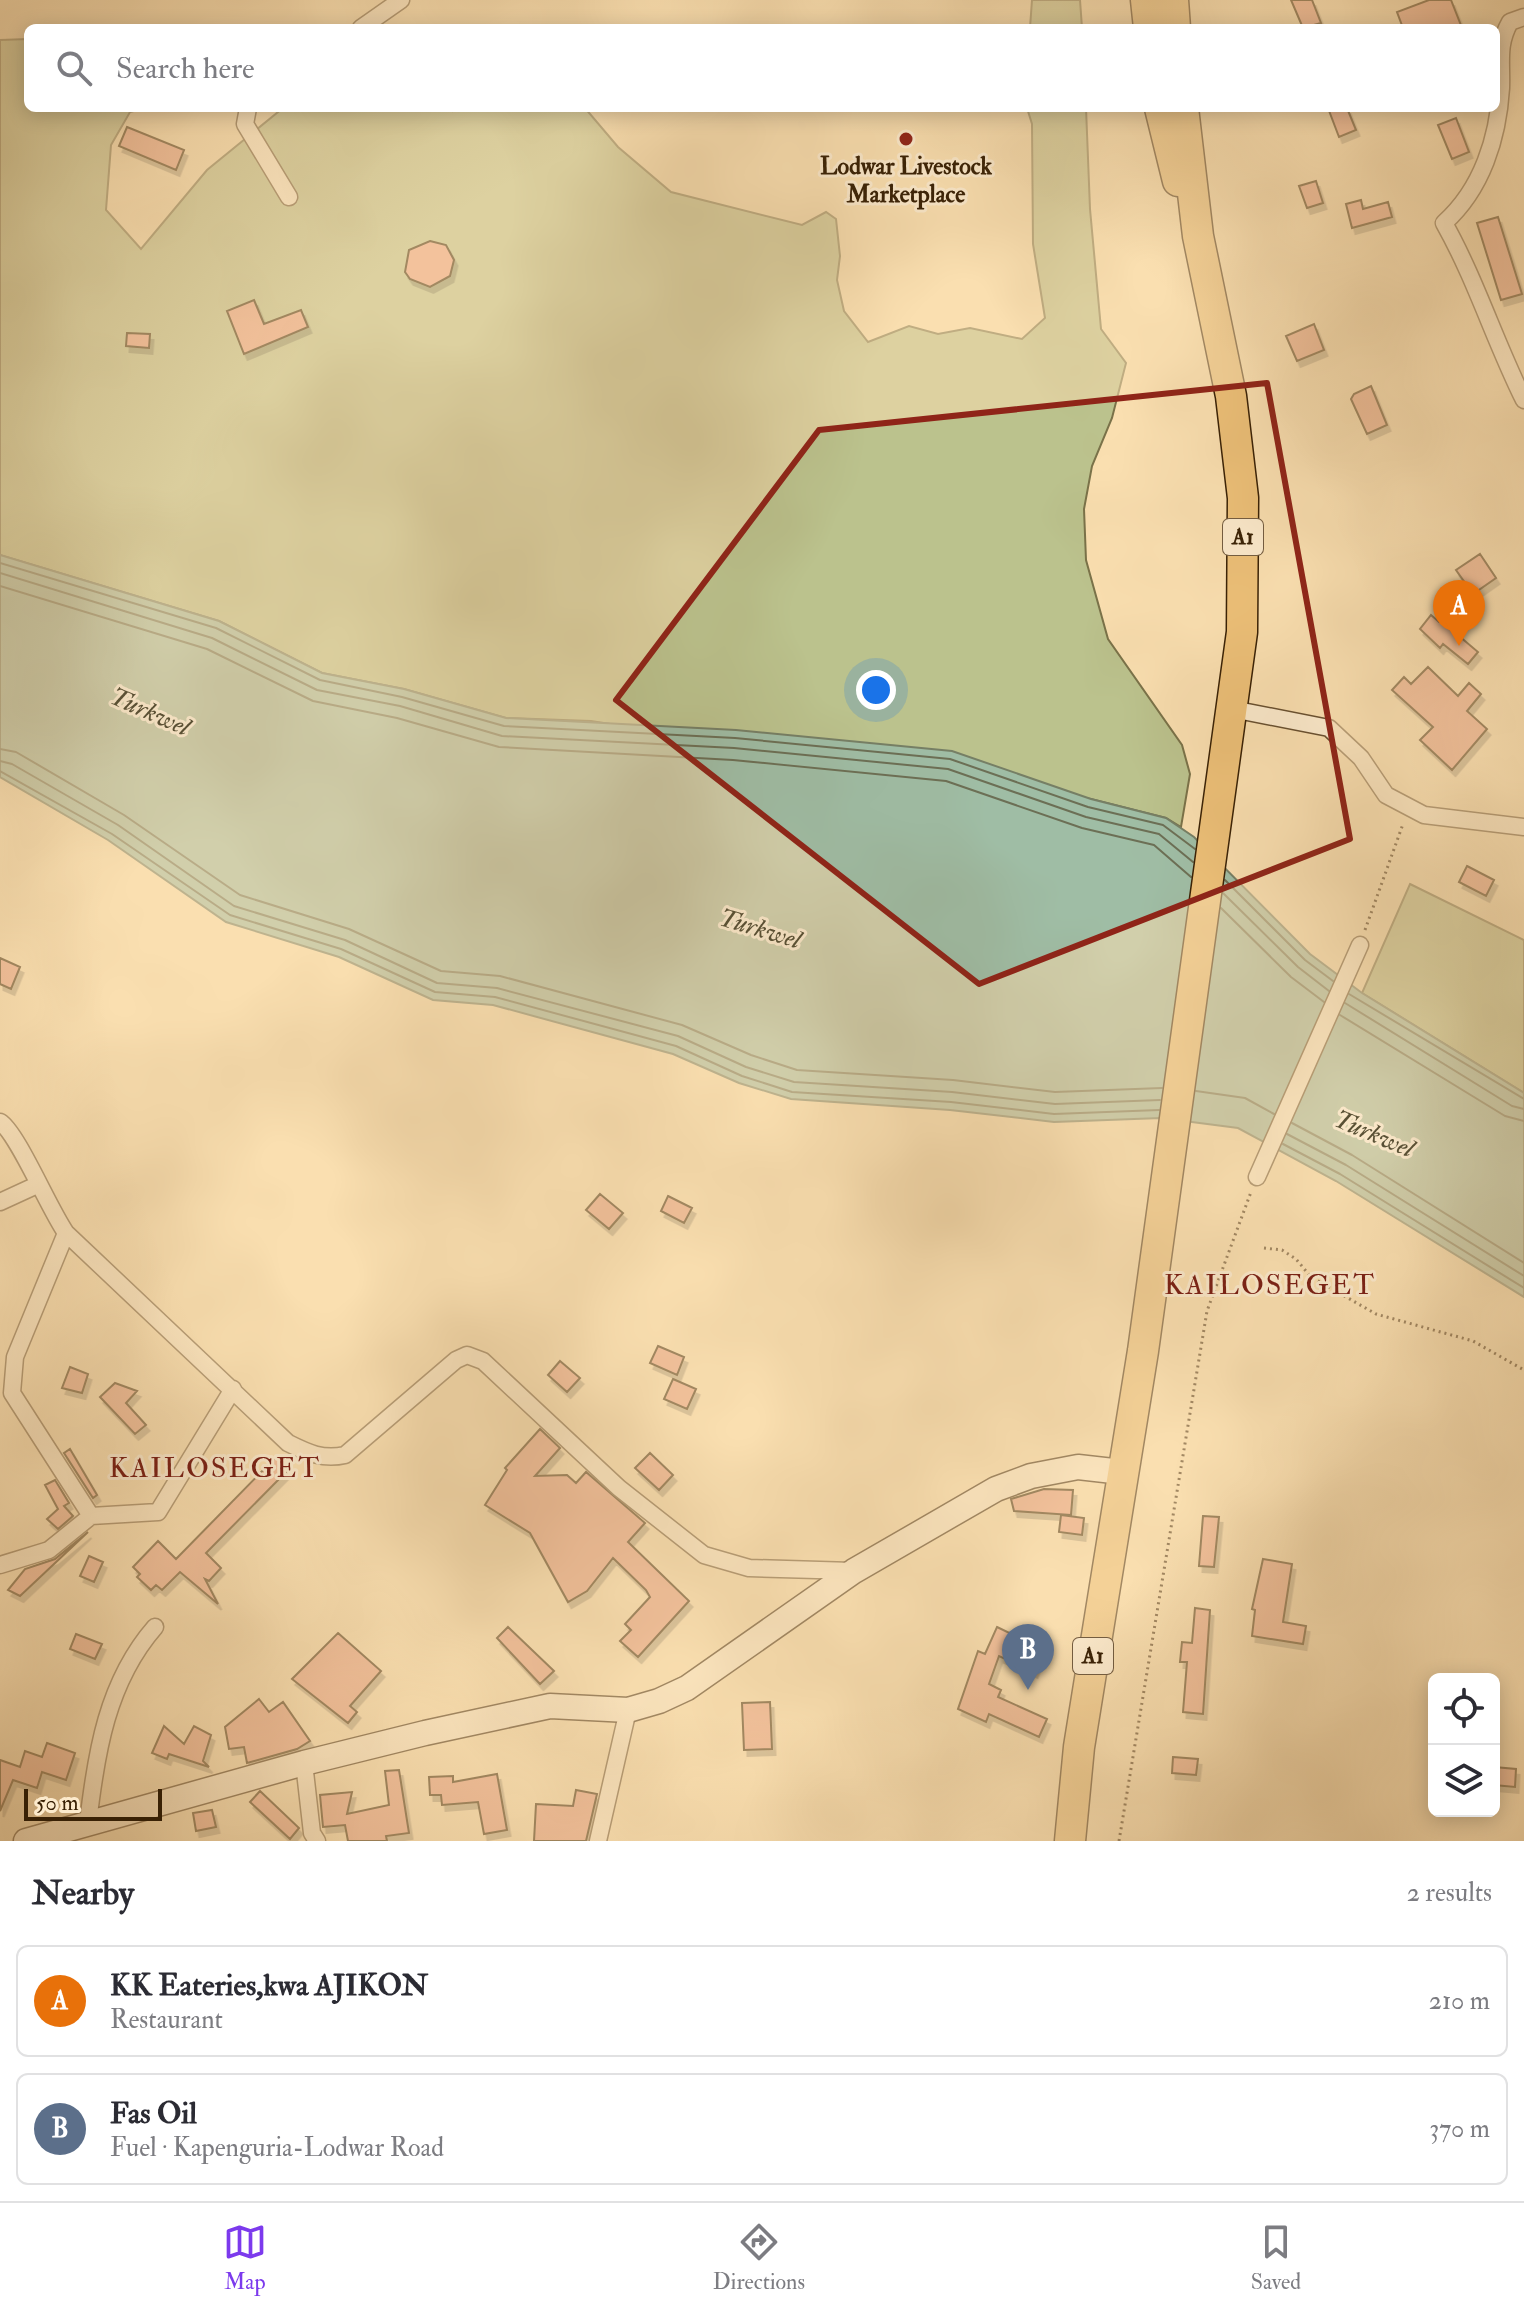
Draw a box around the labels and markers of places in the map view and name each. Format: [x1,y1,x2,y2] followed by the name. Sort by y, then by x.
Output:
[897,130,915,148] marker: Lodwar Livestock Marketplace
[820,151,992,210] place label: Lodwar Livestock Marketplace
[1433,580,1485,646] pin: A
[1002,1624,1054,1690] pin: B

